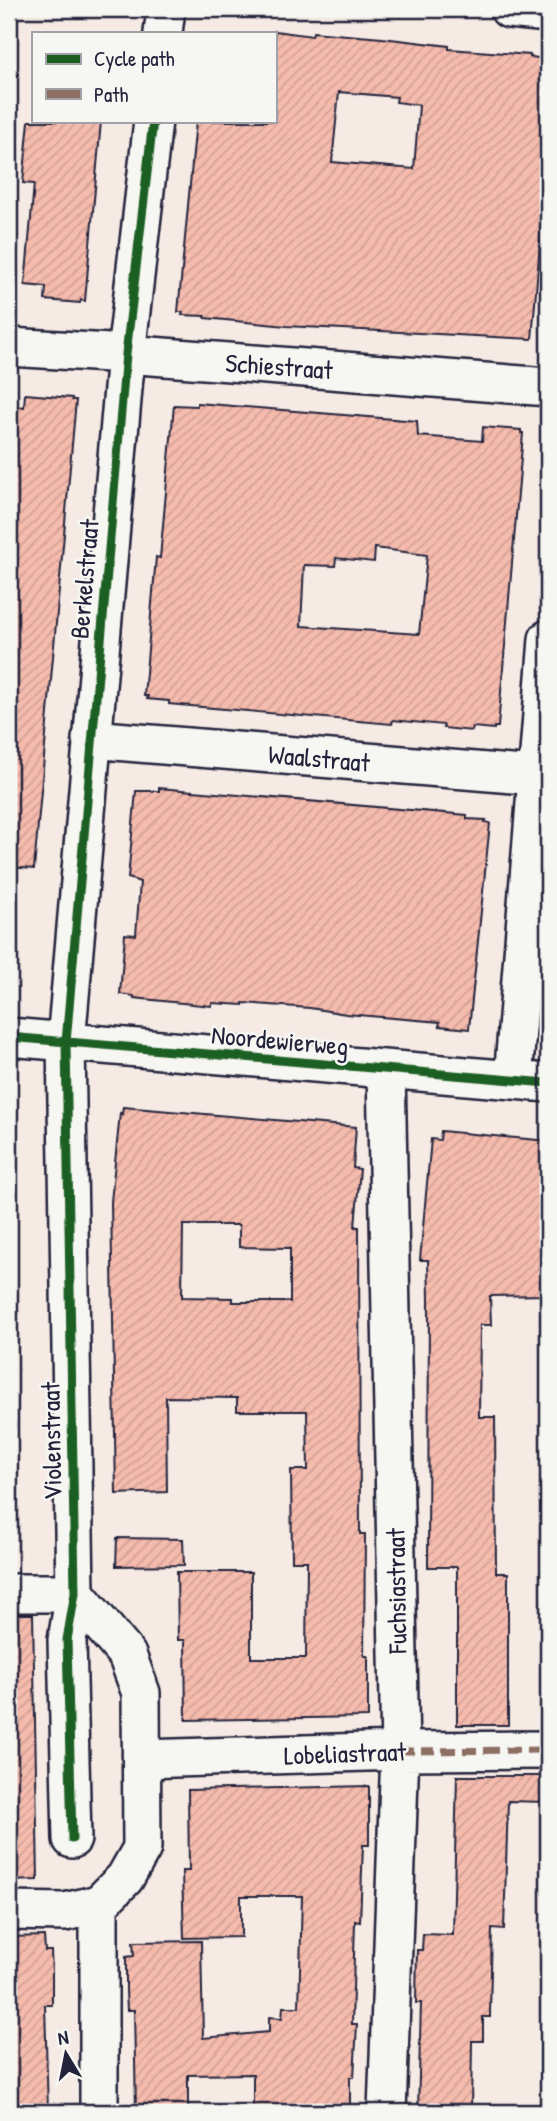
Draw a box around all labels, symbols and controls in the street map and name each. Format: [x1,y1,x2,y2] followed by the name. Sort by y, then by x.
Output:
[32,32,276,122] legend
[94,44,175,73] text: Cycle path
[94,80,129,109] text: Path
[224,345,335,387] street label: Schiestraat
[61,517,107,640] street label: Berkelstraat
[267,736,372,780] street label: Waalstraat
[210,1017,350,1063] street label: Noordewierweg
[32,1381,70,1500] street label: Violenstraat
[377,1527,415,1655] street label: Fuchsiastraat
[283,1733,408,1773] street label: Lobeliastraat
[32,2020,102,2090] north arrow
[56,2024,70,2051] text: N

